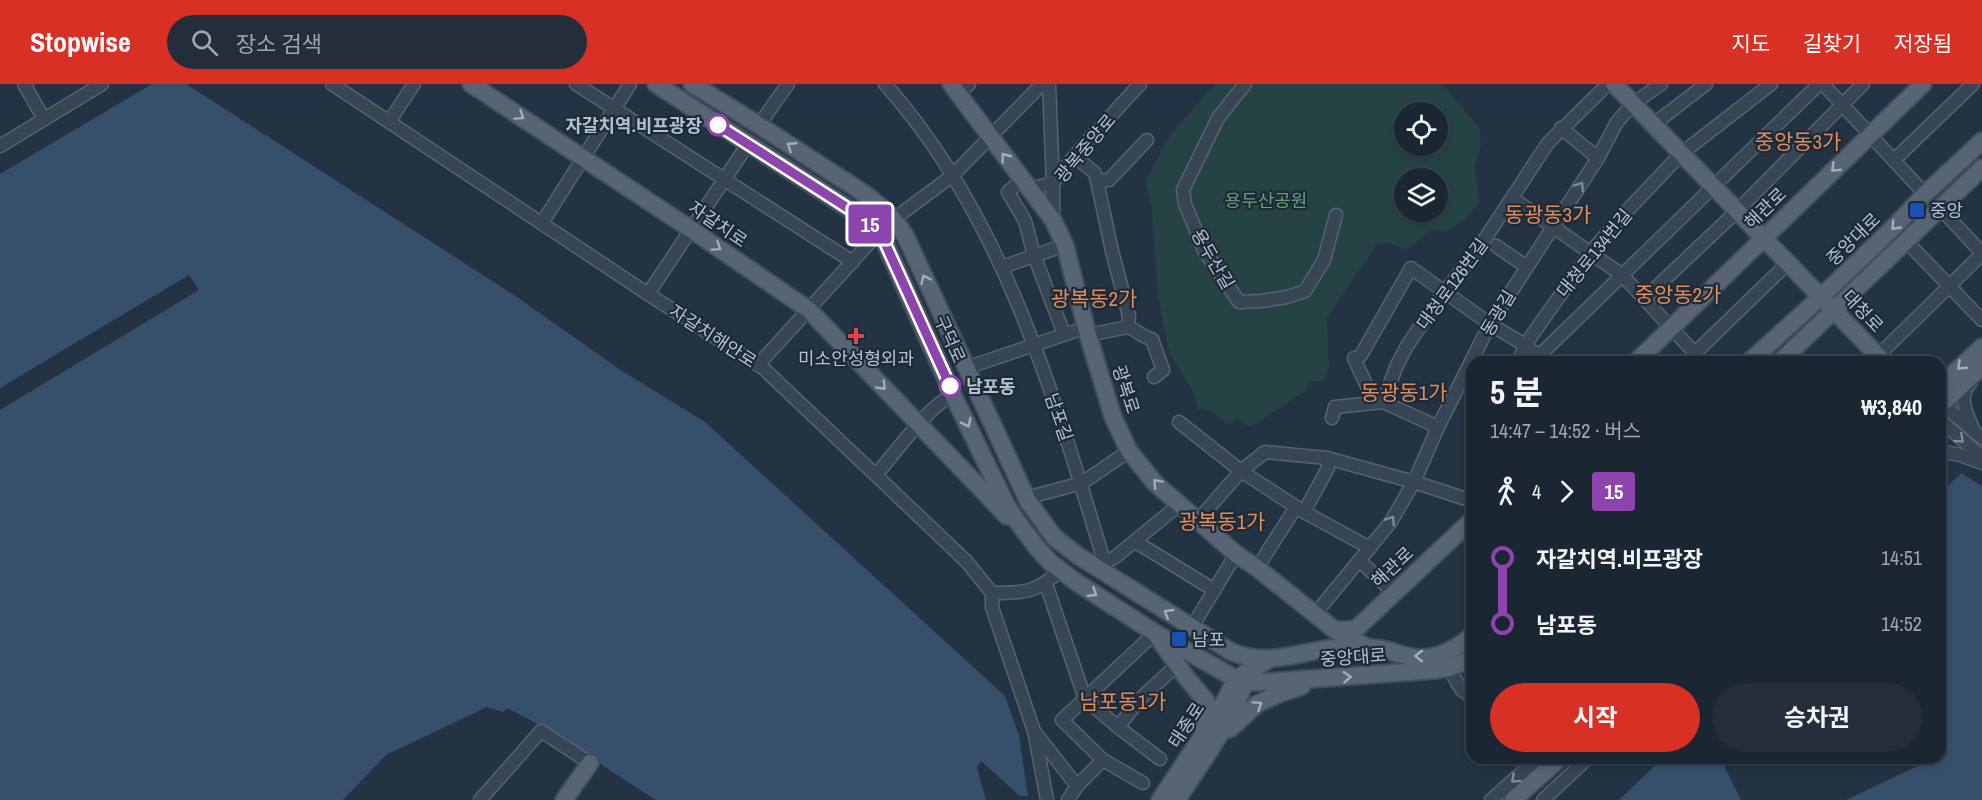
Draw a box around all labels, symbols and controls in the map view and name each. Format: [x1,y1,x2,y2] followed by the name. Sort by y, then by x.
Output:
[167,15,587,69] search box
[30,23,131,61] text: Stopwise
[188,26,221,59] icon: search
[236,29,322,59] text: 장소 검색
[1731,29,1770,58] text: 지도
[1803,29,1861,58] text: 길찾기
[1894,29,1952,58] text: 저장됨
[1394,102,1448,222] map controls
[1394,102,1448,156] button: locate
[1049,108,1121,188] street label: 광복중앙로
[514,109,524,121] one-way arrow
[565,113,702,138] place label: 자갈치역.비프광장
[707,114,729,136] marker: 자갈치역.비프광장
[1755,127,1841,156] district label: 중앙동3가
[787,141,797,153] one-way arrow
[1002,152,1013,163] one-way arrow
[1832,161,1842,172] one-way arrow
[1394,168,1448,222] button: layers
[1572,182,1584,192] one-way arrow
[1738,182,1792,234] street label: 해관로
[1225,188,1307,213] park label: 용두산공원
[684,195,752,253] street label: 자갈치로
[1930,198,1963,223] place label: 중앙
[1505,200,1591,229] district label: 동광동3가
[1908,201,1926,219] marker: 중앙
[1550,203,1638,303] street label: 대청로134번길
[843,204,897,244] line badge: 15
[1820,207,1886,271] street label: 중앙대로
[860,210,880,239] text: 15
[1891,219,1902,229] one-way arrow
[1186,224,1240,294] street label: 용두산길
[1410,233,1494,335] street label: 대청로126번길
[711,240,722,251] one-way arrow
[921,275,933,286] one-way arrow
[1635,280,1721,309] district label: 중앙동2가
[1051,284,1137,313] district label: 광복동2가
[1837,284,1889,338] street label: 대청로
[1474,285,1522,341] street label: 동광길
[665,298,761,374] street label: 자갈치해안로
[928,311,972,367] street label: 구덕로
[847,327,865,345] marker: 미소안성형외과
[798,346,914,371] place label: 미소안성형외과
[1957,359,1967,370] one-way arrow
[1106,362,1146,416] street label: 광복로
[1490,370,1543,414] text: 5 분
[966,374,1016,399] place label: 남포동
[939,375,961,397] marker: 남포동
[1361,378,1447,407] district label: 동광동1가
[875,379,886,389] one-way arrow
[1039,389,1079,445] street label: 남포길
[1861,392,1922,422] text: ₩3,840
[959,417,971,428] one-way arrow
[1490,417,1641,444] text: 14:47 – 14:52 · 버스
[1953,432,1964,443] one-way arrow
[1490,475,1523,508] icon: walk
[1550,475,1583,508] icon: forward
[1604,477,1623,506] text: 15
[1532,478,1541,505] text: 4
[1153,480,1164,491] one-way arrow
[1179,507,1265,536] district label: 광복동1가
[1384,516,1395,527] one-way arrow
[1365,541,1419,593] street label: 해관로
[1536,544,1703,574] text: 자갈치역.비프광장
[1881,544,1922,571] text: 14:51
[1086,586,1097,597] one-way arrow
[1164,608,1174,620] one-way arrow
[1536,610,1597,640] text: 남포동
[1881,610,1922,637] text: 14:52
[1192,627,1225,652] place label: 남포
[1170,630,1188,648] marker: 남포
[1319,642,1387,672] street label: 중앙대로
[1415,650,1424,662] one-way arrow
[1342,670,1351,683] one-way arrow
[1490,683,1700,752] button: 시작
[1712,683,1922,752] button: 승차권
[1080,687,1166,716] district label: 남포동1가
[1162,697,1210,753] street label: 태종로
[1251,702,1262,713] one-way arrow
[1511,772,1522,783] one-way arrow

